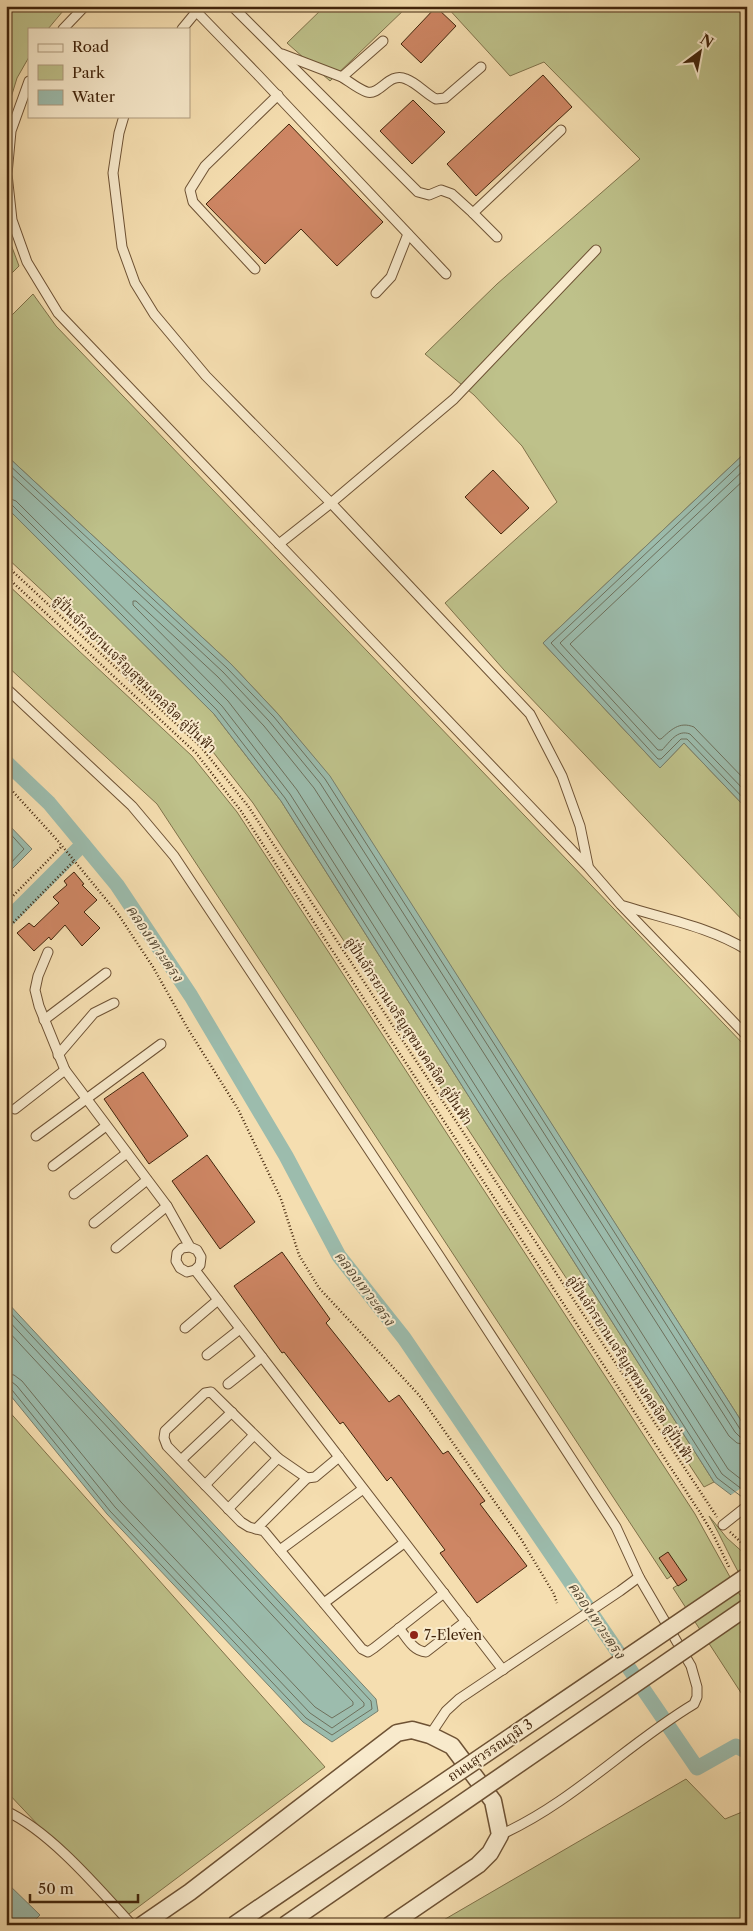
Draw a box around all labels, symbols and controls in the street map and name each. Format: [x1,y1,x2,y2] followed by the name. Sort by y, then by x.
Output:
[28,28,190,118] legend
[676,28,726,78] north arrow
[697,30,717,52] text: N
[72,37,109,56] text: Road
[72,63,106,82] text: Park
[71,87,116,106] text: Water
[49,590,221,757] street label: ลู่ปั่นจักรยานเจริญสุขมงคลจิต ลู่ปั่นฟ้า
[122,901,188,986] water label: คลองเทวะตรง
[341,933,477,1128] street label: ลู่ปั่นจักรยานเจริญสุขมงคลจิต ลู่ปั่นฟ้า
[331,1247,400,1330] water label: คลองเทวะตรง
[563,1271,699,1466] street label: ลู่ปั่นจักรยานเจริญสุขมงคลจิต ลู่ปั่นฟ้า
[564,1578,630,1663] water label: คลองเทวะตรง
[424,1626,482,1644] place label: 7-Eleven
[408,1629,420,1641] marker: 7-Eleven
[444,1715,536,1785] street label: ถนนสุวรรณภูมิ 3
[30,1871,138,1903] scale bar
[38,1879,74,1898] text: 50 m

